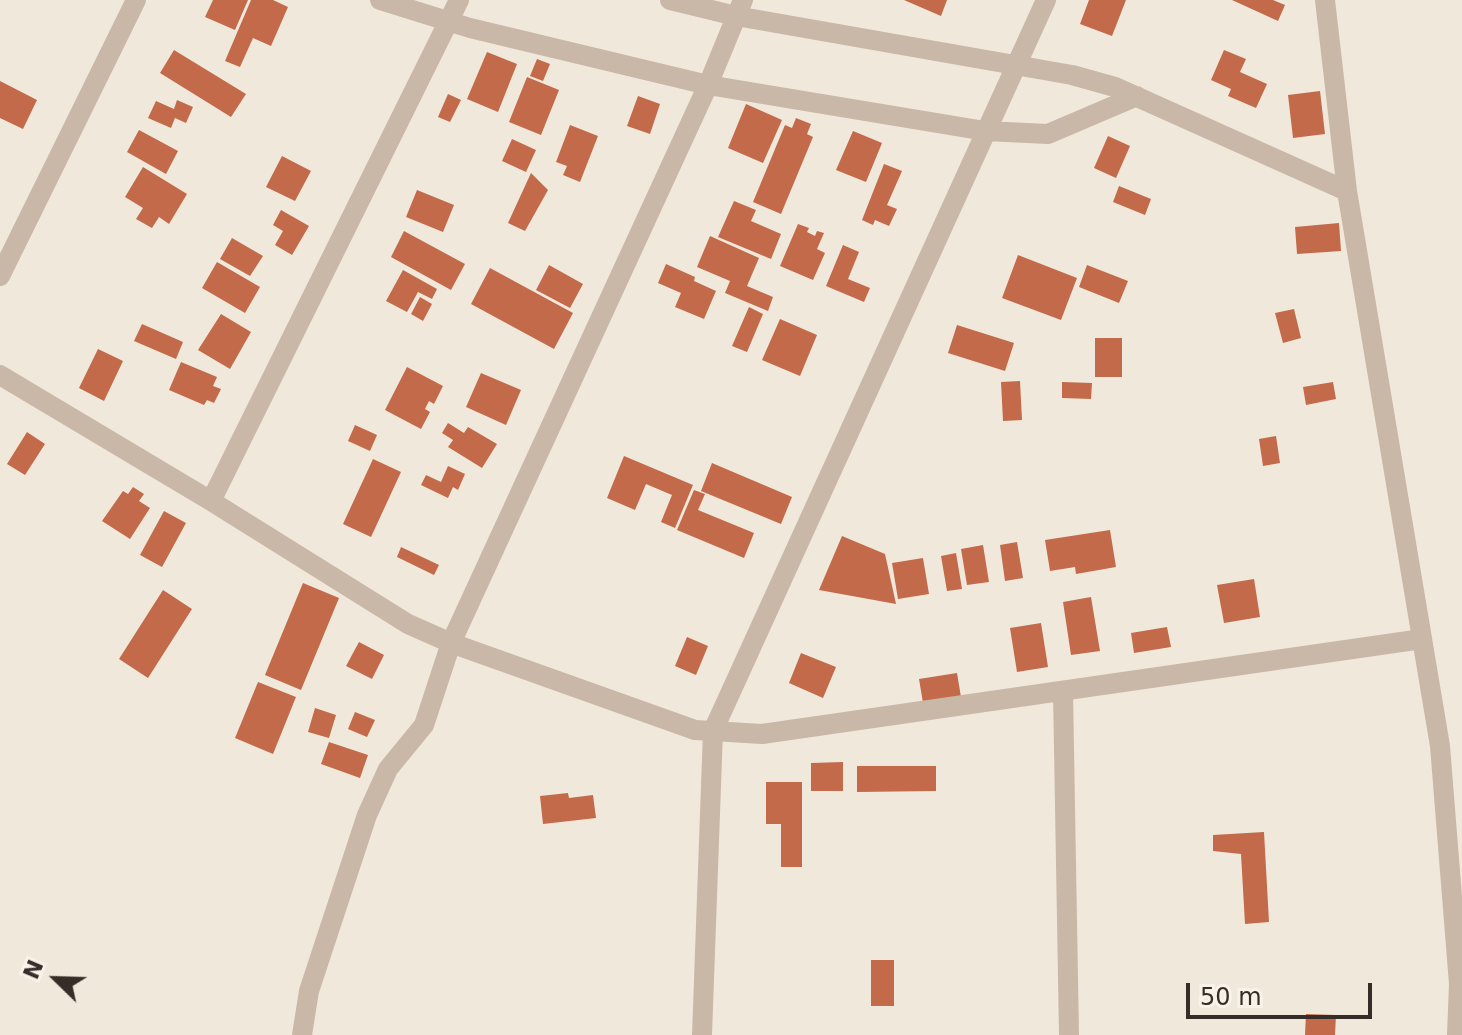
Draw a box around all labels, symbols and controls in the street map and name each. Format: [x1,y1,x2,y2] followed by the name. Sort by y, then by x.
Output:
[16,939,96,1019] north arrow
[18,956,49,983] text: N
[1190,967,1376,1017] scale bar
[1200,983,1262,1011] text: 50 m

